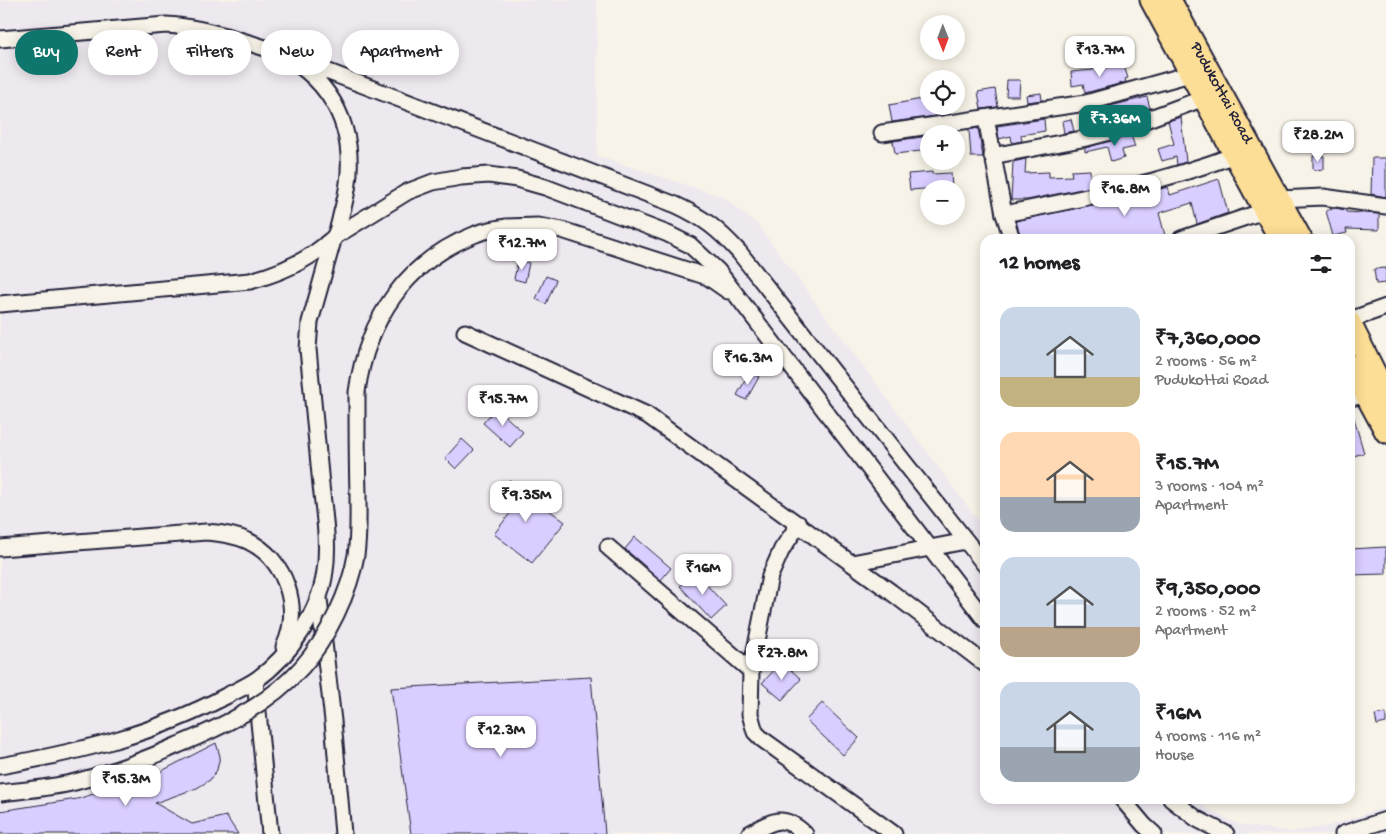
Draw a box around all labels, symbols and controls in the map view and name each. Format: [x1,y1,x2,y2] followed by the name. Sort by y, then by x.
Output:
[920,15,965,60] north arrow
[920,15,965,225] map controls
[15,30,78,75] chip: Buy
[88,30,158,75] chip: Rent
[168,30,251,75] chip: Filters
[261,30,332,75] chip: New
[342,30,459,75] chip: Apartment
[1059,36,1141,78] pin: ₹13.7M
[1185,38,1257,148] street label: Pudukottai Road
[1076,42,1124,61] text: ₹13.7M
[920,70,965,115] button: locate
[1074,104,1156,147] pin: ₹7.36M
[1090,111,1140,130] text: ₹7.36M
[1277,120,1359,163] pin: ₹28.2M
[920,125,965,170] button: +
[1293,127,1343,146] text: ₹28.2M
[1084,174,1166,217] pin: ₹16.8M
[920,180,965,225] button: −
[1101,181,1149,200] text: ₹16.8M
[481,228,563,271] pin: ₹12.7M
[498,235,546,254] text: ₹12.7M
[1307,250,1335,278] icon: filters
[1000,252,1079,277] text: 12 homes
[1040,327,1100,387] icon: home
[1155,328,1260,353] text: ₹7,360,000
[707,344,789,386] pin: ₹16.3M
[724,350,772,369] text: ₹16.3M
[1155,353,1257,372] text: 2 rooms · 56 m²
[1155,372,1268,391] text: Pudukottai Road
[462,384,544,427] pin: ₹15.7M
[479,391,527,410] text: ₹15.7M
[1040,452,1100,512] icon: home
[1155,453,1219,478] text: ₹15.7M
[1155,478,1264,497] text: 3 rooms · 104 m²
[485,480,567,523] pin: ₹9.35M
[501,487,551,506] text: ₹9.35M
[1155,497,1227,516] text: Apartment
[673,554,733,596] pin: ₹16M
[686,560,720,579] text: ₹16M
[1040,577,1100,637] icon: home
[1155,578,1260,603] text: ₹9,350,000
[1155,603,1257,622] text: 2 rooms · 52 m²
[1155,622,1227,641] text: Apartment
[741,638,823,681] pin: ₹27.8M
[757,645,807,664] text: ₹27.8M
[1040,702,1100,762] icon: home
[1155,703,1201,728] text: ₹16M
[460,716,542,758] pin: ₹12.3M
[477,722,525,741] text: ₹12.3M
[1155,728,1261,747] text: 4 rooms · 116 m²
[1155,747,1194,766] text: House
[85,764,167,807] pin: ₹15.3M
[102,771,150,790] text: ₹15.3M

